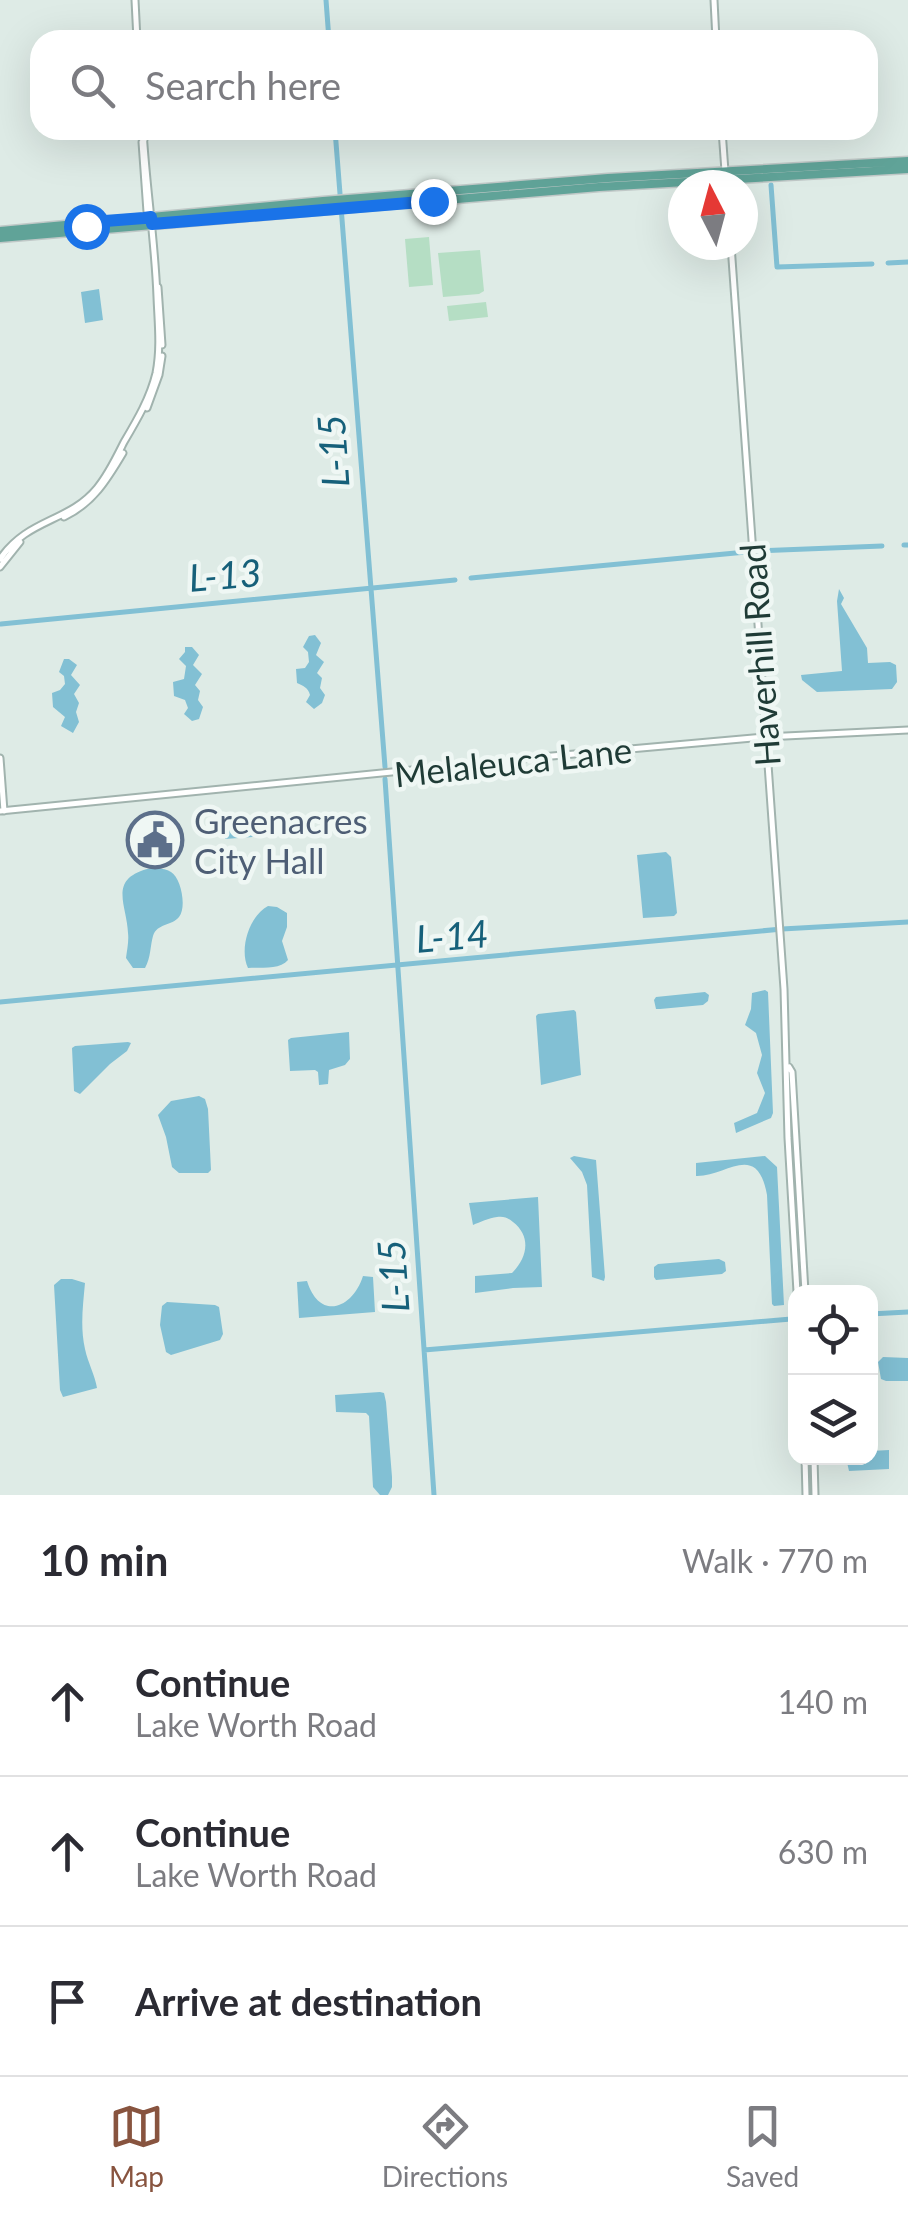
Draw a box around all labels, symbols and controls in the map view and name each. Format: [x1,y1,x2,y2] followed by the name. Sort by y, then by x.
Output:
[30,30,878,140] search box
[65,58,120,113] icon: search
[145,62,341,108] text: Search here
[668,170,758,260] north arrow
[411,179,457,225] route end
[64,204,110,250] route start
[307,413,357,489] water label: L-15
[730,542,788,768] street label: Haverhill Road
[187,548,263,600] water label: L-13
[392,728,634,794] street label: Melaleuca Lane
[194,799,368,881] place label: Greenacres City Hall
[125,810,185,870] public building icon: Greenacres City Hall
[414,909,490,961] water label: L-14
[367,1238,417,1314] water label: L-15
[788,1285,878,1465] map controls
[788,1285,878,1375] button: locate
[788,1375,878,1465] button: layers
[40,1535,168,1585] text: 10 min
[682,1541,868,1580] text: Walk · 770 m
[135,1659,290,1705] text: Continue
[40,1674,95,1729] icon: ahead
[778,1682,868,1721] text: 140 m
[135,1705,377,1744] text: Lake Worth Road
[135,1809,290,1855] text: Continue
[40,1824,95,1879] icon: ahead
[778,1832,868,1871] text: 630 m
[135,1855,377,1894] text: Lake Worth Road
[40,1974,95,2029] icon: arrive
[135,1978,482,2024] text: Arrive at destination
[109,2099,164,2193] tab: Map
[382,2099,508,2193] tab: Directions
[726,2099,799,2193] tab: Saved

